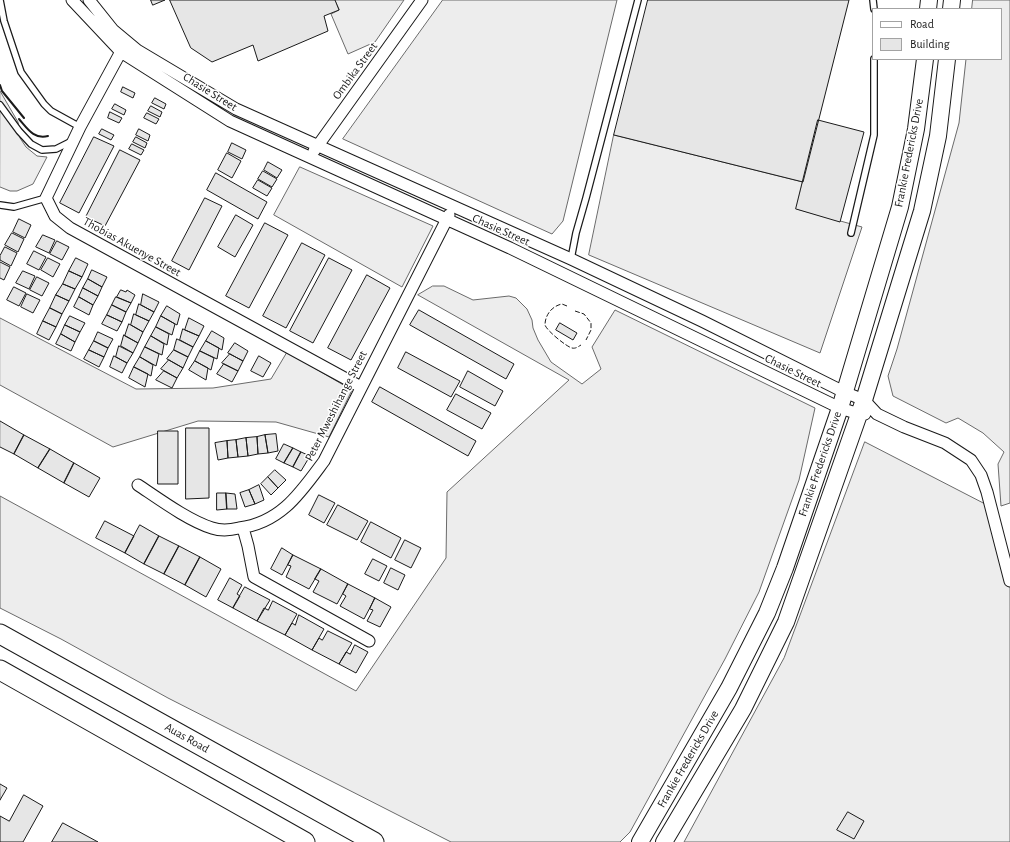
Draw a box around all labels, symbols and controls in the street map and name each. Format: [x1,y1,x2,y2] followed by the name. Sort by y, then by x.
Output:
[872,8,1002,60] legend
[910,18,934,30] text: Road
[910,38,950,50] text: Building
[329,40,381,102] street label: Ombika Street
[180,70,240,114] street label: Chasie Street
[891,98,927,208] street label: Frankie Fredericks Drive
[470,211,532,249] street label: Chasie Street
[81,214,183,280] street label: Thobias Akuenye Street
[302,348,370,464] street label: Peter Mweshihange Street
[762,351,824,391] street label: Chasie Street
[795,410,845,518] street label: Frankie Fredericks Drive
[654,708,722,810] street label: Frankie Fredericks Drive
[162,720,212,756] street label: Auas Road

